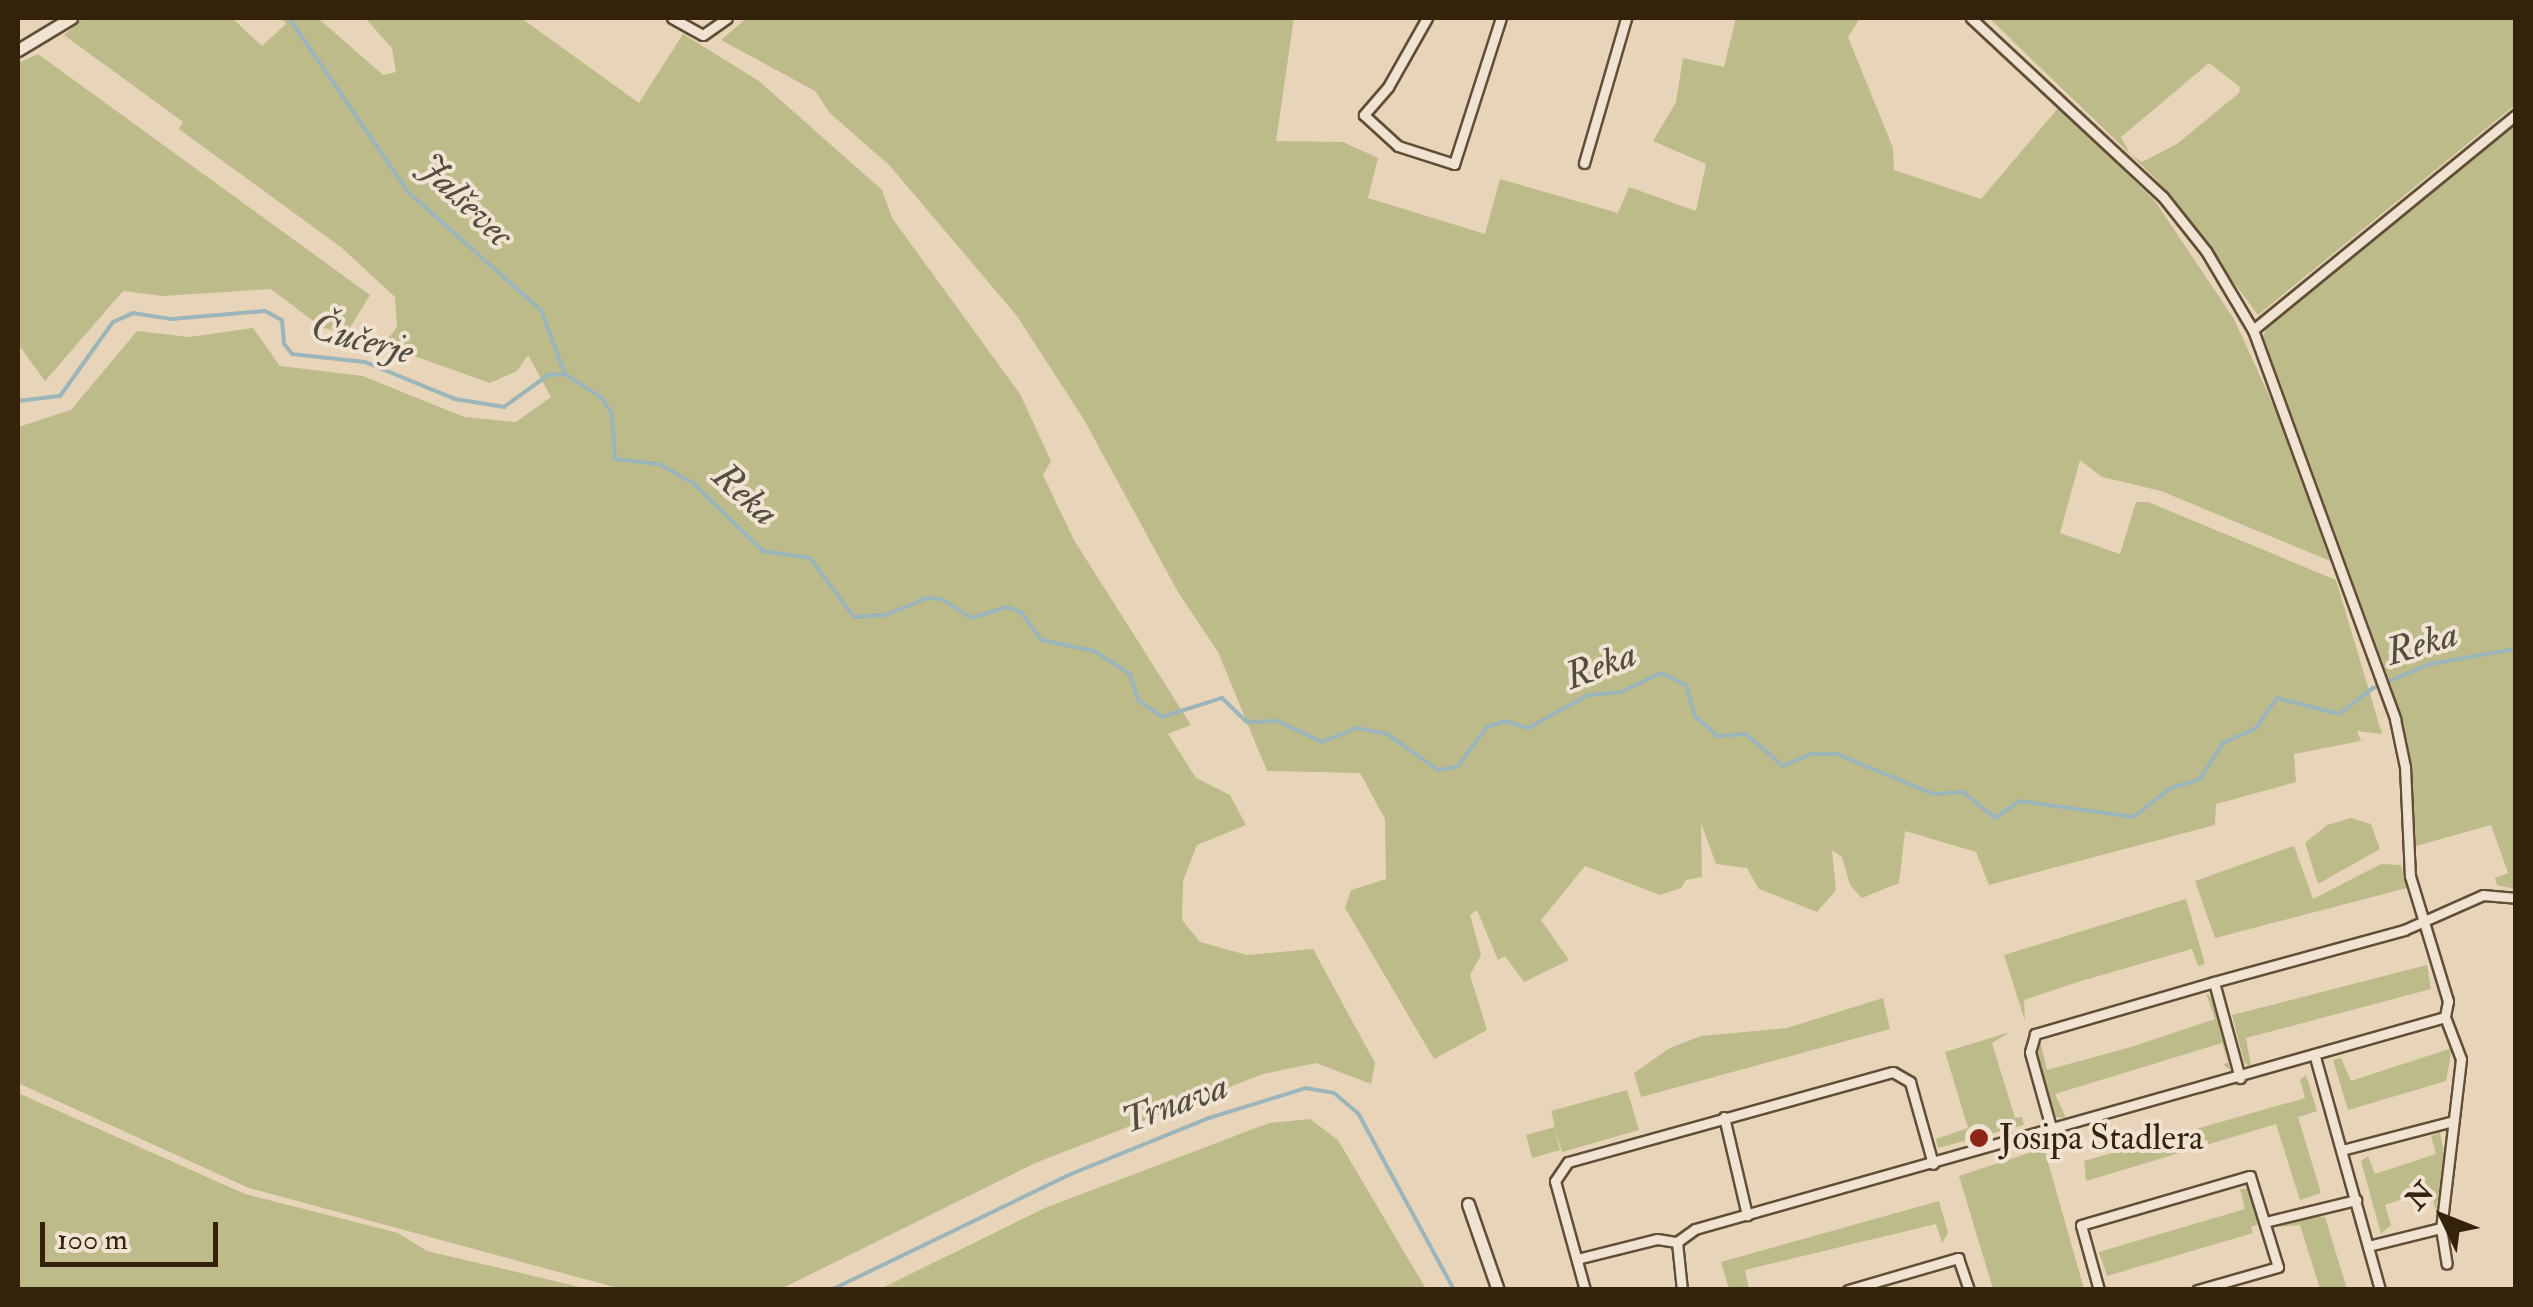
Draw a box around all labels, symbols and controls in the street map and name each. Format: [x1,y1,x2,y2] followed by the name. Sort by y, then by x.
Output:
[407,144,523,258] water label: Jalševec
[306,304,418,376] water label: Čučerje
[703,454,787,536] water label: Reka
[2381,612,2463,676] water label: Reka
[1559,632,1643,700] water label: Reka
[1116,1064,1234,1144] water label: Trnava
[1999,1117,2203,1159] place label: Josipa Stadlera
[1968,1127,1990,1149] marker: Josipa Stadlera
[2393,1167,2493,1267] north arrow
[2399,1175,2442,1217] text: N
[45,1202,222,1264] scale bar
[57,1221,128,1258] text: 100 m

